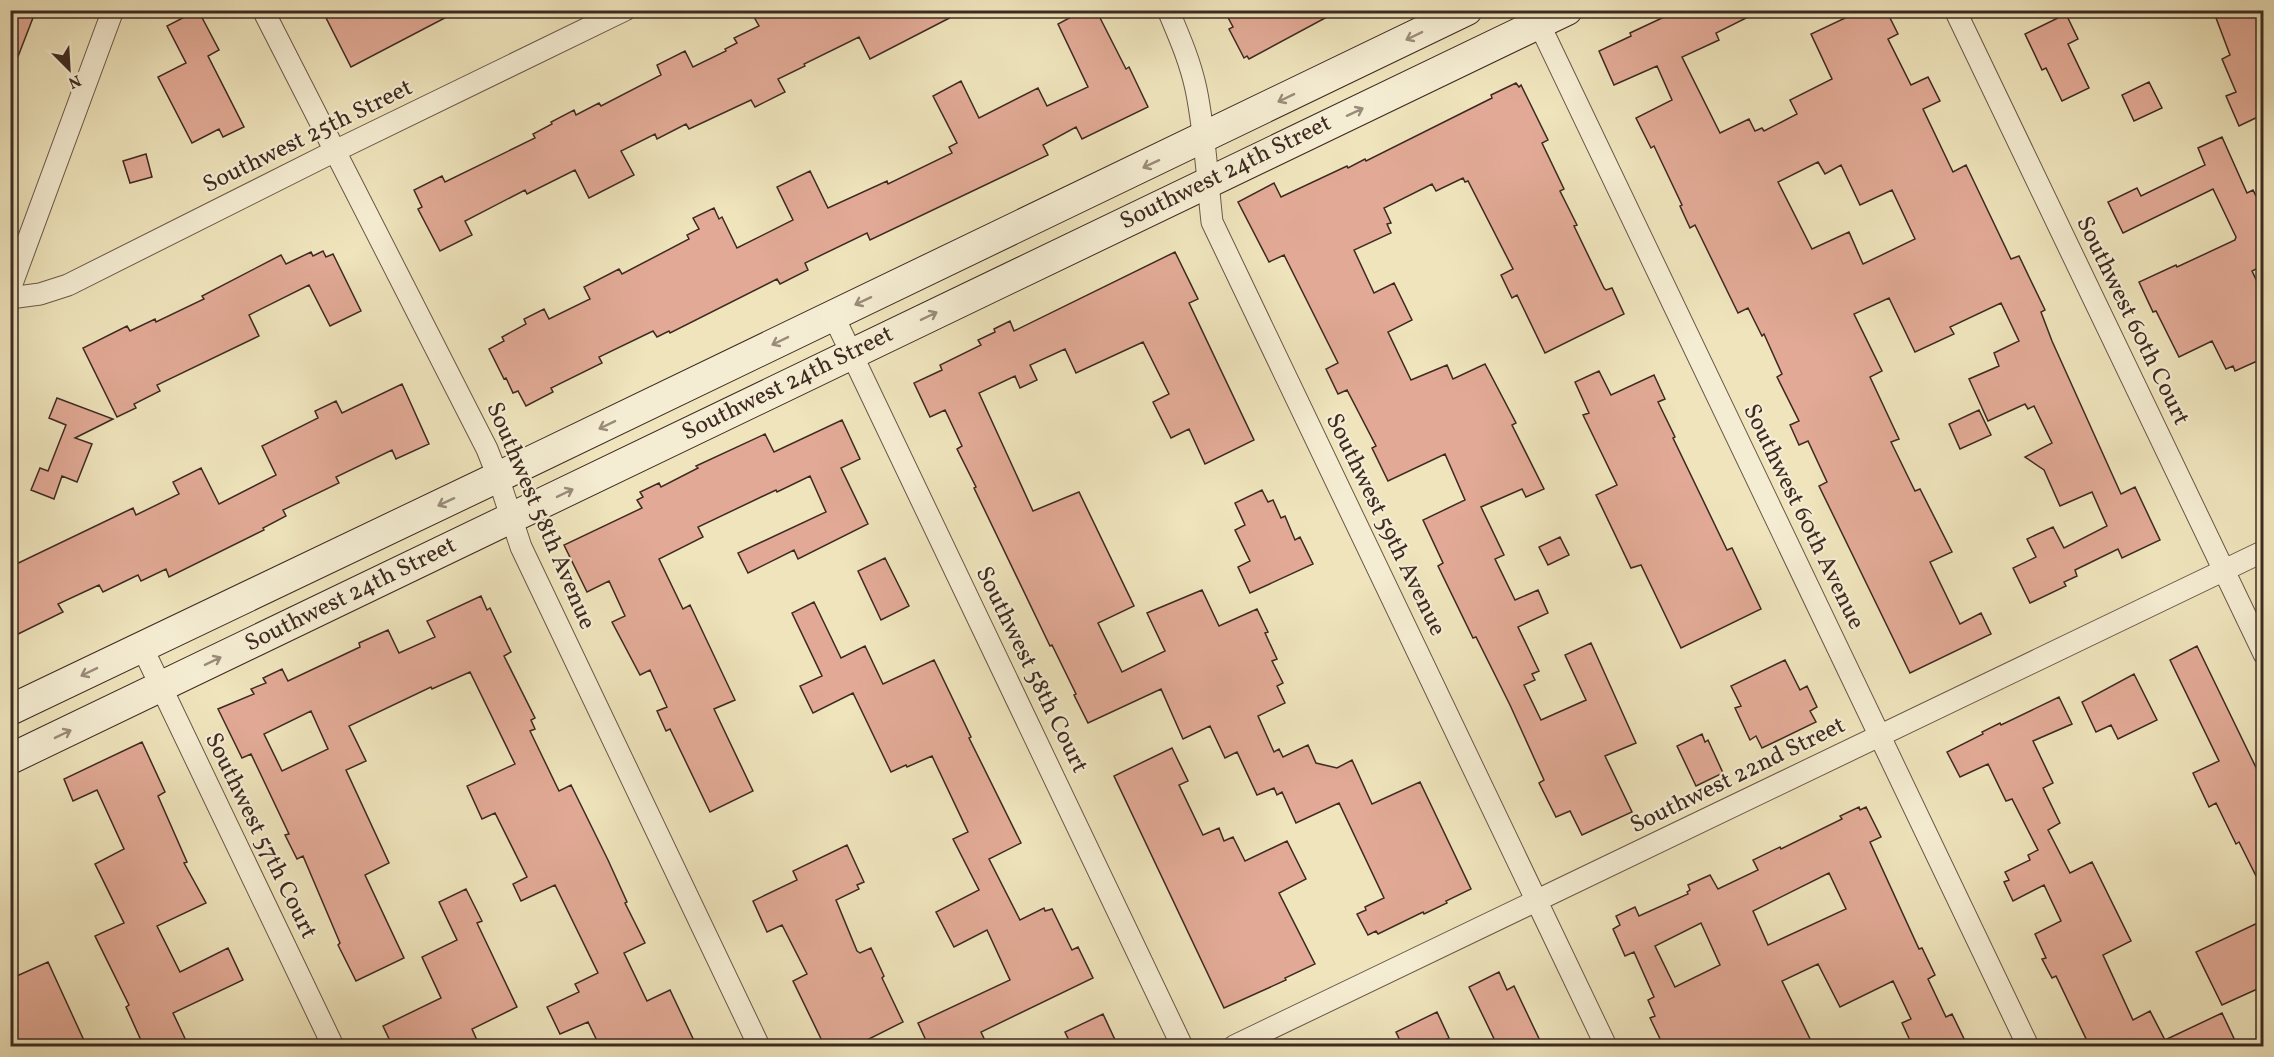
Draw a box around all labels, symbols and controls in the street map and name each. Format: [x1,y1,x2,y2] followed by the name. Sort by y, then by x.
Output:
[1406,30,1424,42] one-way arrow
[39,39,99,99] north arrow
[64,68,84,93] text: N
[197,71,419,203] street label: Southwest 25th Street
[1277,93,1295,105] one-way arrow
[1345,105,1363,117] one-way arrow
[1115,107,1337,239] street label: Southwest 24th Street
[1143,158,1161,170] one-way arrow
[2067,211,2197,431] street label: Southwest 60th Court
[855,295,873,307] one-way arrow
[920,309,938,321] one-way arrow
[677,318,899,450] street label: Southwest 24th Street
[772,335,790,347] one-way arrow
[477,397,603,635] street label: Southwest 58th Avenue
[1734,398,1872,636] street label: Southwest 60th Avenue
[1316,408,1454,642] street label: Southwest 59th Avenue
[599,419,617,431] one-way arrow
[555,486,573,498] one-way arrow
[437,497,455,509] one-way arrow
[240,529,462,661] street label: Southwest 24th Street
[966,561,1096,779] street label: Southwest 58th Court
[204,655,222,667] one-way arrow
[81,666,99,678] one-way arrow
[1625,709,1851,843] street label: Southwest 22nd Street
[54,727,72,739] one-way arrow
[195,727,325,945] street label: Southwest 57th Court

